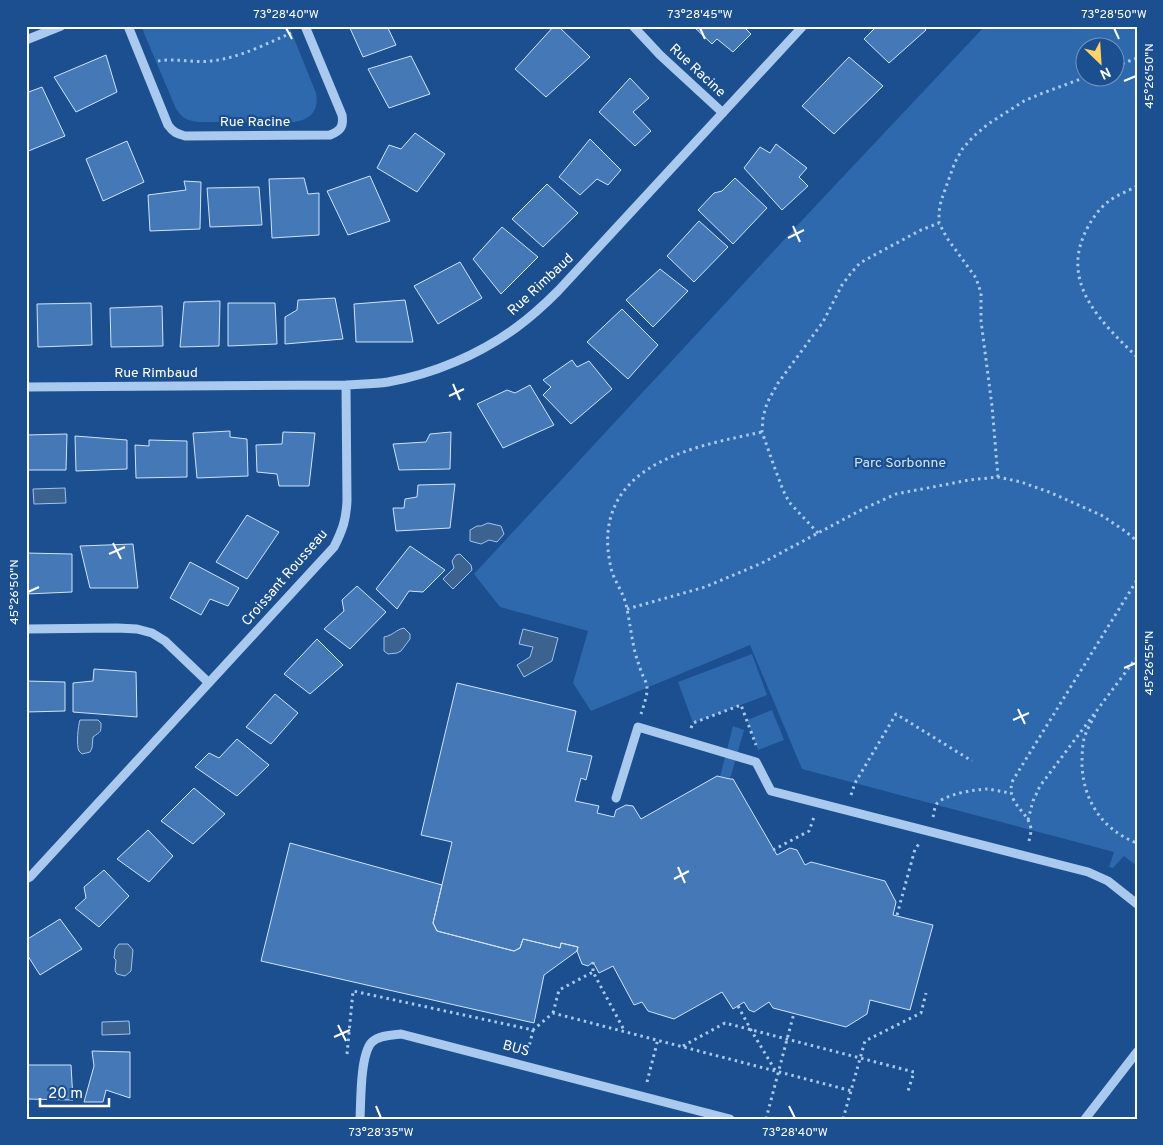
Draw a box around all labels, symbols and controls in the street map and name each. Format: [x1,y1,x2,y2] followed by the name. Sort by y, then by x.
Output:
[253,7,319,23] text: 73°28'40"W
[667,7,733,23] text: 73°28'45"W
[1081,7,1147,23] text: 73°28'50"W
[1076,38,1126,88] north arrow
[665,41,729,101] street label: Rue Racine
[1142,43,1158,109] text: 45°26'50"N
[1097,63,1113,82] text: N
[220,114,290,131] street label: Rue Racine
[505,250,577,320] street label: Rue Rimbaud
[114,365,198,382] street label: Rue Rimbaud
[854,455,946,472] park label: Parc Sorbonne
[238,526,332,630] street label: Croissant Rousseau
[7,559,23,625] text: 45°26'50"N
[1142,630,1158,696] text: 45°26'55"N
[501,1037,531,1061] street label: BUS
[40,1075,109,1107] scale bar
[48,1085,83,1104] text: 20 m
[348,1125,414,1141] text: 73°28'35"W
[762,1125,828,1141] text: 73°28'40"W

